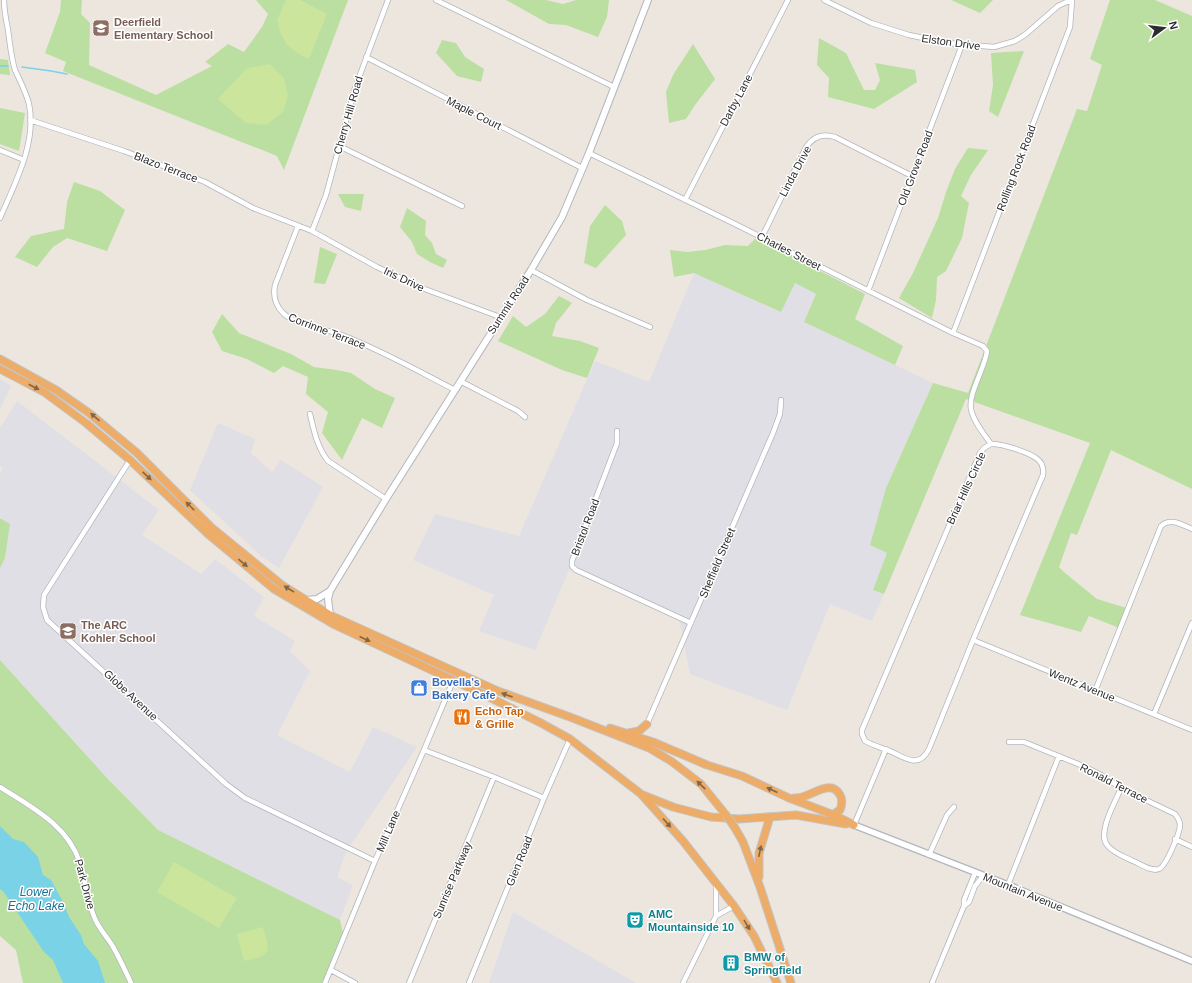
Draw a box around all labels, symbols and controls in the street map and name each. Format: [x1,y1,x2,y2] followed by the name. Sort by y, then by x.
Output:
[1144,8,1184,48] north arrow
[114,16,213,41] place label: Deerfield Elementary School
[91,18,111,38] school or university icon: Deerfield Elementary School
[1167,20,1180,31] text: N
[921,32,981,52] street label: Elston Drive
[717,72,755,128] street label: Darby Lane
[331,75,365,155] street label: Cherry Hill Road
[445,94,503,132] street label: Maple Court
[994,123,1038,213] street label: Rolling Rock Road
[895,129,935,207] street label: Old Grove Road
[777,144,813,198] street label: Linda Drive
[133,149,199,185] street label: Blazo Terrace
[755,230,823,272] street label: Charles Street
[382,264,426,294] street label: Iris Drive
[485,274,531,336] street label: Summit Road
[287,311,367,351] street label: Corrinne Terrace
[28,384,40,391] one-way arrow
[89,413,100,422] one-way arrow
[944,450,988,526] street label: Briar Hills Circle
[142,472,152,481] one-way arrow
[569,497,601,557] street label: Bristol Road
[185,501,195,511] one-way arrow
[697,526,737,600] street label: Sheffield Street
[238,559,249,568] one-way arrow
[283,586,295,593] one-way arrow
[81,619,156,644] place label: The ARC Kohler School
[58,621,78,641] school or university icon: The ARC Kohler School
[359,636,371,642] one-way arrow
[1047,666,1117,704] street label: Wentz Avenue
[102,667,160,723] street label: Globe Avenue
[432,676,496,701] place label: Bovella's Bakery Cafe
[409,678,429,698] shop icon: Bovella's Bakery Cafe
[500,691,512,697] one-way arrow
[475,705,524,730] place label: Echo Tap & Grille
[452,707,472,727] restaurant icon: Echo Tap & Grille
[1078,761,1150,805] street label: Ronald Terrace
[696,780,706,790] one-way arrow
[766,787,778,793] one-way arrow
[374,808,402,854] street label: Mill Lane
[662,818,672,828] one-way arrow
[504,834,534,888] street label: Glen Road
[430,839,474,920] street label: Sunrise Parkway
[757,845,763,857] one-way arrow
[73,858,97,910] street label: Park Drive
[981,871,1065,913] street label: Mountain Avenue
[8,885,65,913] water label: Lower Echo Lake
[648,908,734,933] place label: AMC Mountainside 10
[625,910,645,930] theatre icon: AMC Mountainside 10
[743,920,751,930] one-way arrow
[744,951,801,976] place label: BMW of Springfield
[721,953,741,973] building icon: BMW of Springfield

